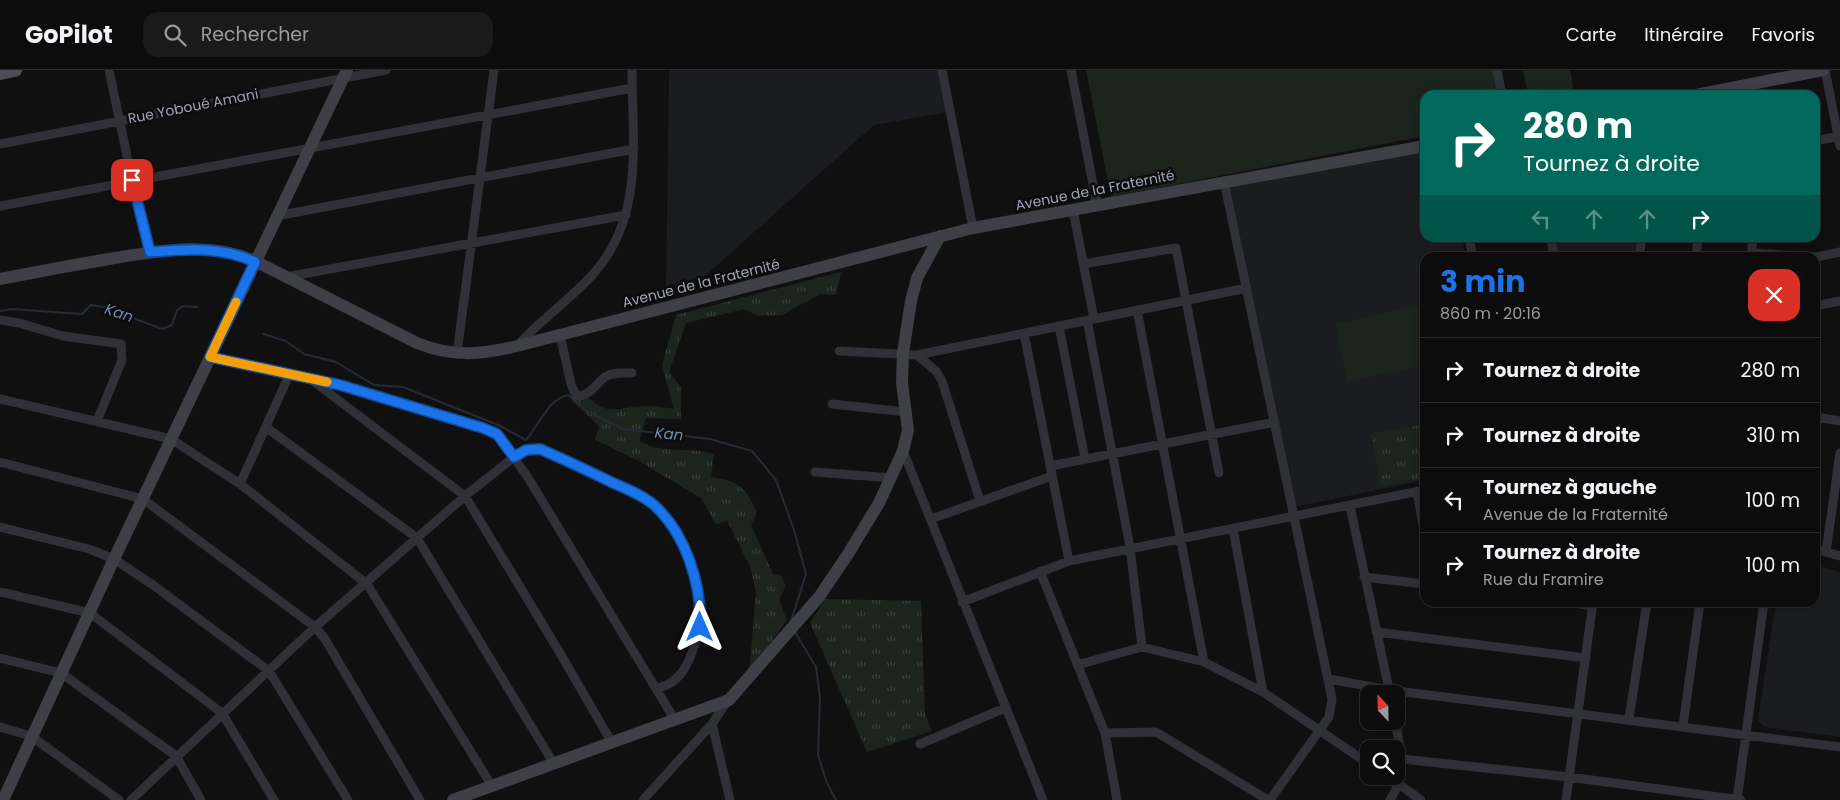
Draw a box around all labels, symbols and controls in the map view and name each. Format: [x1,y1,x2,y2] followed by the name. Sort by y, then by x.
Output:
[143,12,493,57] search box
[25,18,113,51] text: GoPilot
[161,21,189,49] icon: search
[201,21,309,48] text: Rechercher
[1566,22,1616,47] text: Carte
[1644,22,1724,47] text: Itinéraire
[1752,22,1815,47] text: Favoris
[126,84,260,128] street label: Rue Yoboué Amani
[1523,101,1633,150] text: 280 m
[1440,110,1505,175] icon: right
[1523,148,1700,179] text: Tournez à droite
[111,159,153,201] pin
[1014,165,1177,215] street label: Avenue de la Fraternité
[118,166,146,194] icon: arrive
[1527,205,1555,233] icon: left
[1580,205,1608,233] icon: ahead
[1633,205,1661,233] icon: ahead
[1686,205,1714,233] icon: right
[620,254,782,312] street label: Avenue de la Fraternité
[1440,260,1525,303] text: 3 min
[1748,269,1800,321] button: close
[102,298,136,327] water label: Kan
[1440,302,1541,325] text: 860 m · 20:16
[1440,356,1468,384] icon: right
[1483,357,1640,384] text: Tournez à droite
[1741,357,1800,384] text: 280 m
[1440,421,1468,449] icon: right
[654,422,684,445] water label: Kan
[1483,422,1640,449] text: Tournez à droite
[1746,422,1800,449] text: 310 m
[1483,474,1657,501] text: Tournez à gauche
[1440,486,1468,514] icon: left
[1745,487,1800,514] text: 100 m
[1483,503,1668,526] text: Avenue de la Fraternité
[1483,539,1640,566] text: Tournez à droite
[1440,551,1468,579] icon: right
[1745,552,1800,579] text: 100 m
[1483,568,1604,591] text: Rue du Framire
[673,600,725,652] position arrow
[1360,685,1405,730] north arrow
[1360,685,1405,785] map controls
[1360,740,1405,785] button: search

